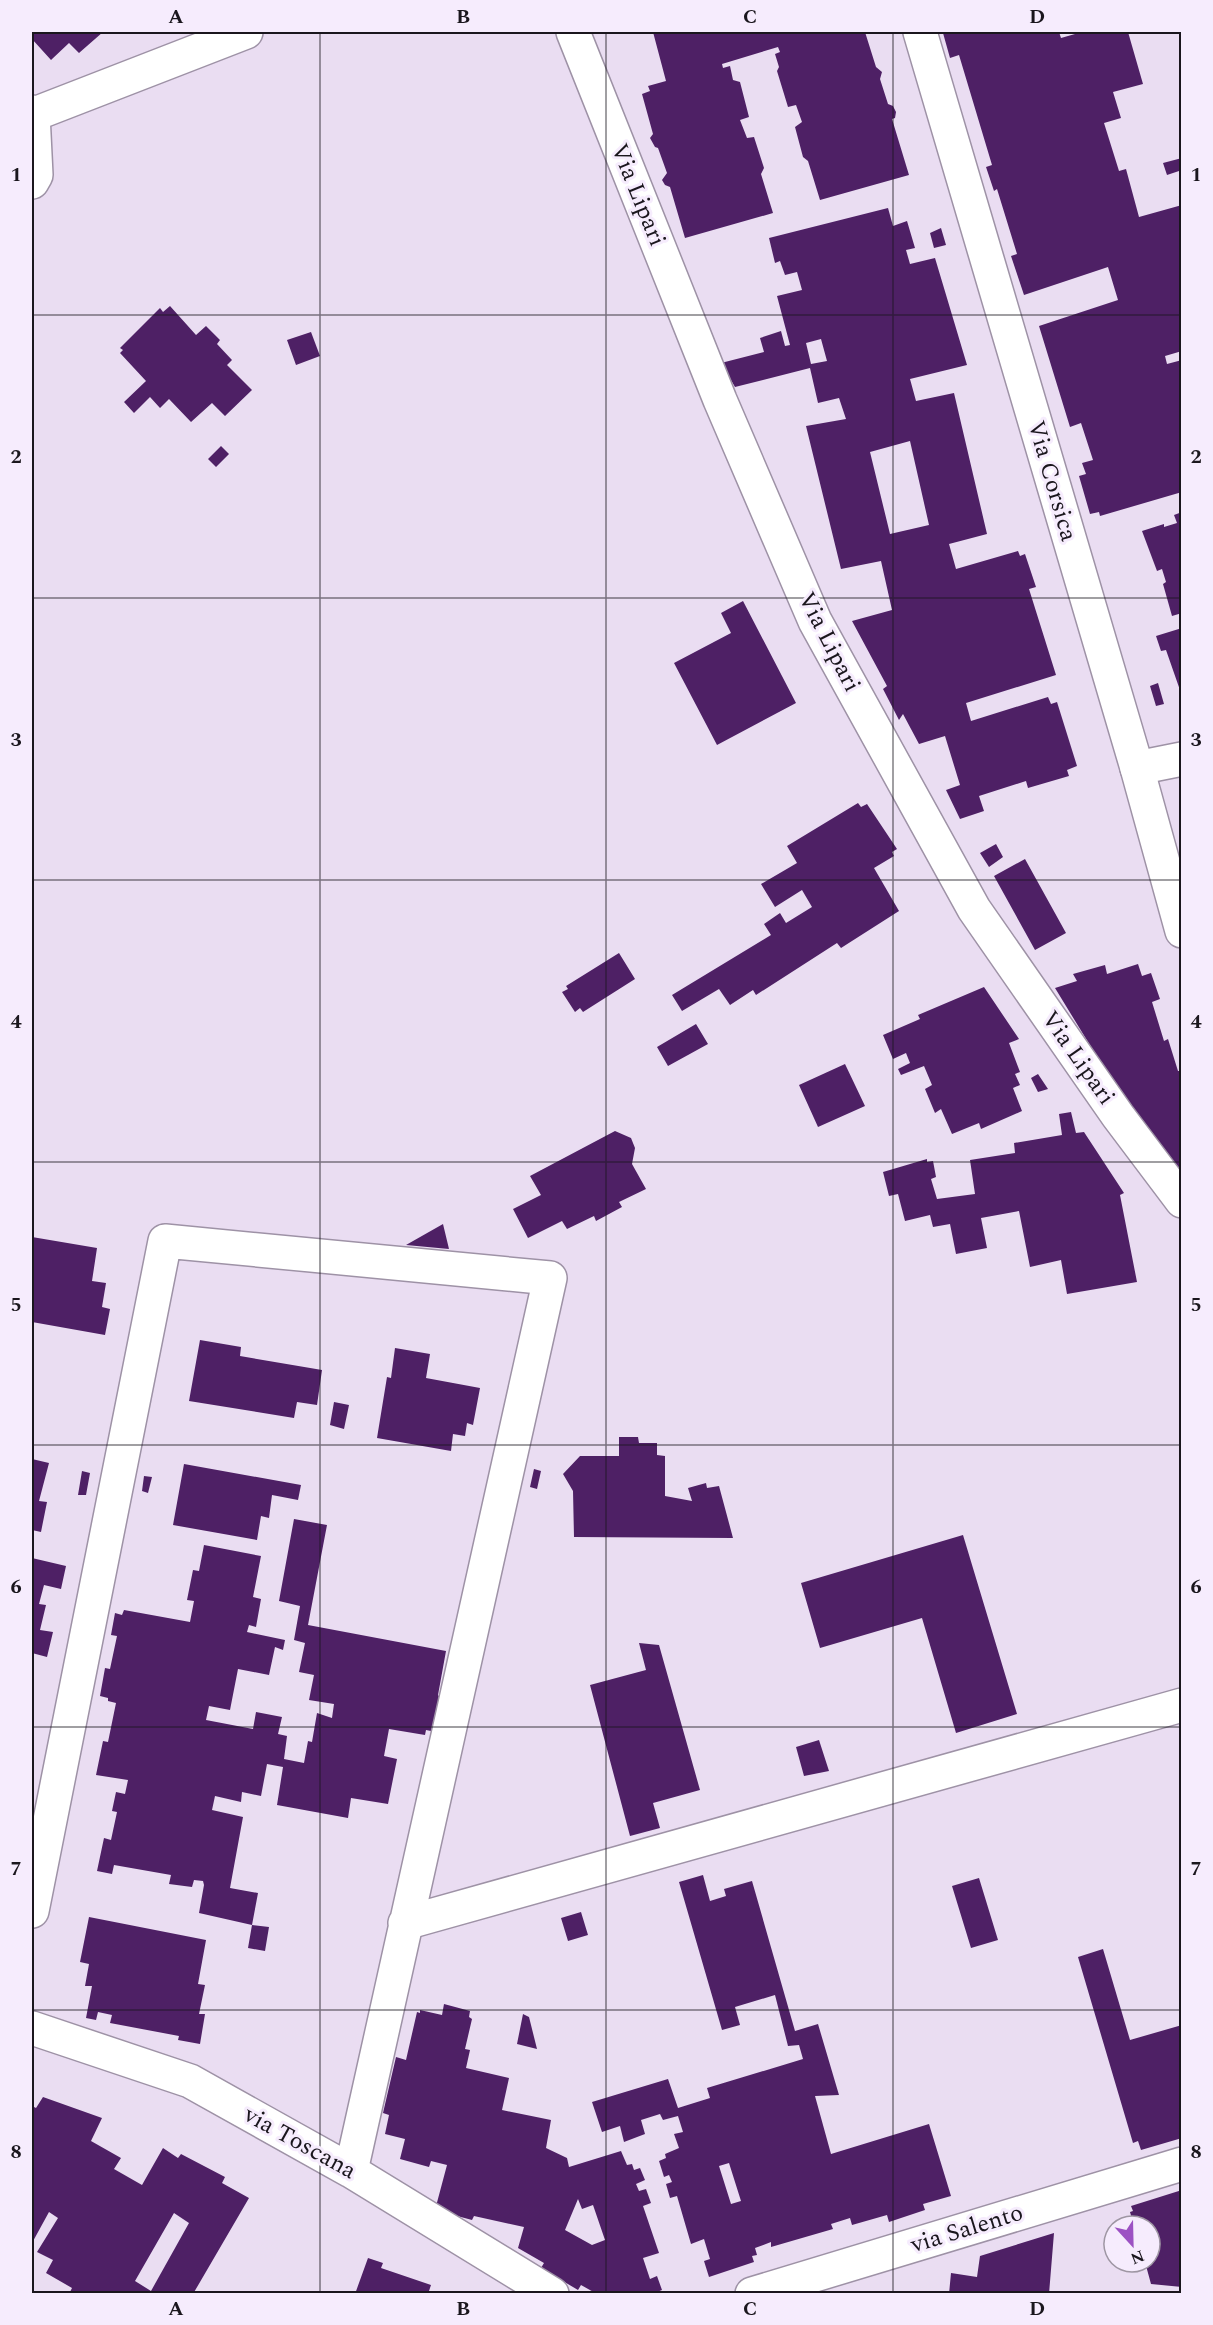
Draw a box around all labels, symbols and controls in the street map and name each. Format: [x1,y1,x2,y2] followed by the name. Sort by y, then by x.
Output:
[168,2,184,32] text: A
[456,2,470,32] text: B
[743,2,757,32] text: C
[1029,2,1045,32] text: D
[601,138,675,252] street label: Via Lipari
[10,160,22,190] text: 1
[1190,160,1202,190] text: 1
[1018,416,1086,546] street label: Via Corsica
[10,442,22,472] text: 2
[1190,442,1202,472] text: 2
[788,586,870,698] street label: Via Lipari
[10,725,22,755] text: 3
[1190,725,1202,755] text: 3
[1032,1003,1124,1113] street label: Via Lipari
[10,1007,22,1037] text: 4
[1190,1007,1202,1037] text: 4
[10,1290,22,1320] text: 5
[1190,1290,1202,1320] text: 5
[10,1572,22,1602] text: 6
[1190,1572,1202,1602] text: 6
[10,1854,22,1884] text: 7
[1190,1854,1202,1884] text: 7
[236,2097,363,2189] street label: via Toscana
[10,2137,22,2167] text: 8
[1190,2137,1202,2167] text: 8
[905,2195,1028,2263] street label: via Salento
[1102,2214,1162,2274] north arrow
[1127,2243,1148,2271] text: N
[168,2294,184,2324] text: A
[456,2294,470,2324] text: B
[743,2294,757,2324] text: C
[1029,2294,1045,2324] text: D

